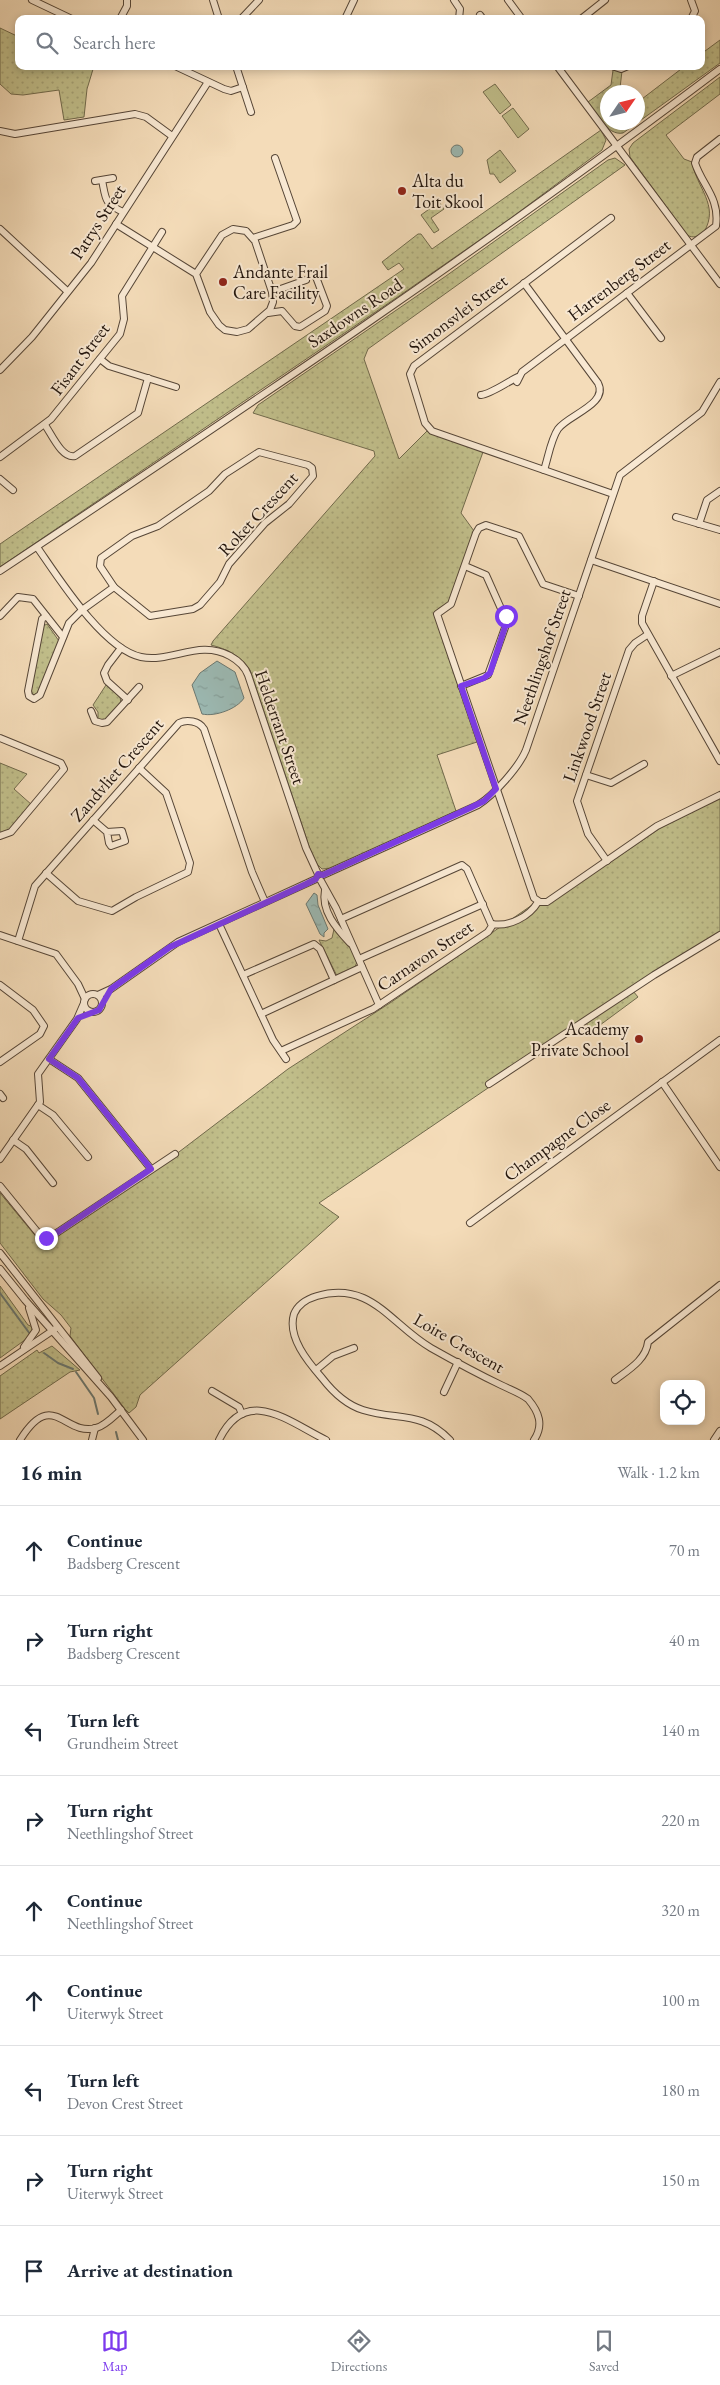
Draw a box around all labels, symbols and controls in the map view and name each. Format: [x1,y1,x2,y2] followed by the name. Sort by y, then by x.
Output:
[15,15,705,70] search box
[33,29,61,57] icon: search
[73,30,155,55] text: Search here
[600,85,645,130] north arrow
[411,169,483,213] place label: Alta du Toit Skool
[65,180,130,264] street label: Patrys Street
[396,185,408,197] marker: Alta du Toit Skool
[563,233,675,326] street label: Hartenberg Street
[232,260,328,304] place label: Andante Frail Care Facility
[404,269,512,358] street label: Simonsvlei Street
[303,272,407,353] street label: Saxdowns Road
[217,276,229,288] marker: Andante Frail Care Facility
[45,318,115,400] street label: Fisant Street
[213,466,303,561] street label: Roket Crescent
[508,586,576,728] street label: Neethlingshof Street
[495,605,518,628] route start
[250,667,311,787] street label: Helderrant Street
[557,668,616,785] street label: Linkwood Street
[65,713,168,826] street label: Zandvliet Crescent
[372,915,478,996] street label: Carnavon Street
[531,1017,629,1061] place label: Academy Private School
[633,1033,645,1045] marker: Academy Private School
[499,1093,615,1186] street label: Champagne Close
[35,1227,58,1250] route end
[410,1307,509,1378] street label: Loire Crescent
[660,1380,705,1425] map controls
[660,1380,705,1425] button: locate
[20,1459,82,1486] text: 16 min
[617,1462,700,1483] text: Walk · 1.2 km
[67,1528,142,1553] text: Continue
[20,1537,48,1565] icon: ahead
[669,1540,700,1561] text: 70 m
[67,1553,180,1574] text: Badsberg Crescent
[67,1618,153,1643] text: Turn right
[20,1627,48,1655] icon: right
[669,1630,700,1651] text: 40 m
[67,1643,180,1664] text: Badsberg Crescent
[67,1708,139,1733] text: Turn left
[20,1717,48,1745] icon: left
[661,1720,700,1741] text: 140 m
[67,1733,178,1754] text: Grundheim Street
[67,1798,153,1823] text: Turn right
[20,1807,48,1835] icon: right
[661,1810,700,1831] text: 220 m
[67,1823,193,1844] text: Neethlingshof Street
[67,1888,142,1913] text: Continue
[20,1897,48,1925] icon: ahead
[661,1900,700,1921] text: 320 m
[67,1913,193,1934] text: Neethlingshof Street
[67,1978,142,2003] text: Continue
[20,1987,48,2015] icon: ahead
[661,1990,700,2011] text: 100 m
[67,2003,163,2024] text: Uiterwyk Street
[67,2068,139,2093] text: Turn left
[20,2077,48,2105] icon: left
[661,2080,700,2101] text: 180 m
[67,2093,183,2114] text: Devon Crest Street
[67,2158,153,2183] text: Turn right
[20,2167,48,2195] icon: right
[661,2170,700,2191] text: 150 m
[67,2183,163,2204] text: Uiterwyk Street
[20,2257,48,2285] icon: arrive
[67,2258,233,2283] text: Arrive at destination
[101,2327,129,2375] tab: Map
[331,2327,387,2375] tab: Directions
[589,2327,619,2375] tab: Saved

